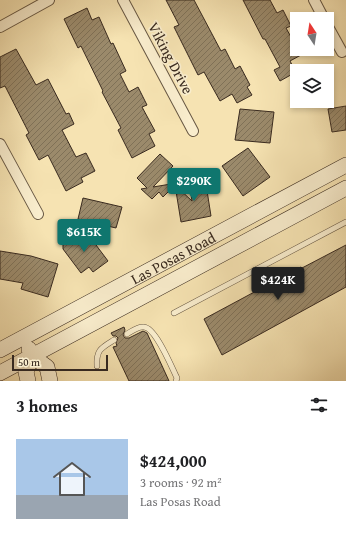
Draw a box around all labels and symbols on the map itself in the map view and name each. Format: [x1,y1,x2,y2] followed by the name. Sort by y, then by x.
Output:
[290,12,334,56] north arrow
[143,18,199,98] street label: Viking Drive
[166,168,222,202] pin: $290K
[56,219,112,253] pin: $615K
[127,226,219,289] street label: Las Posas Road
[250,267,306,301] pin: $424K
[12,353,108,372] scale bar

